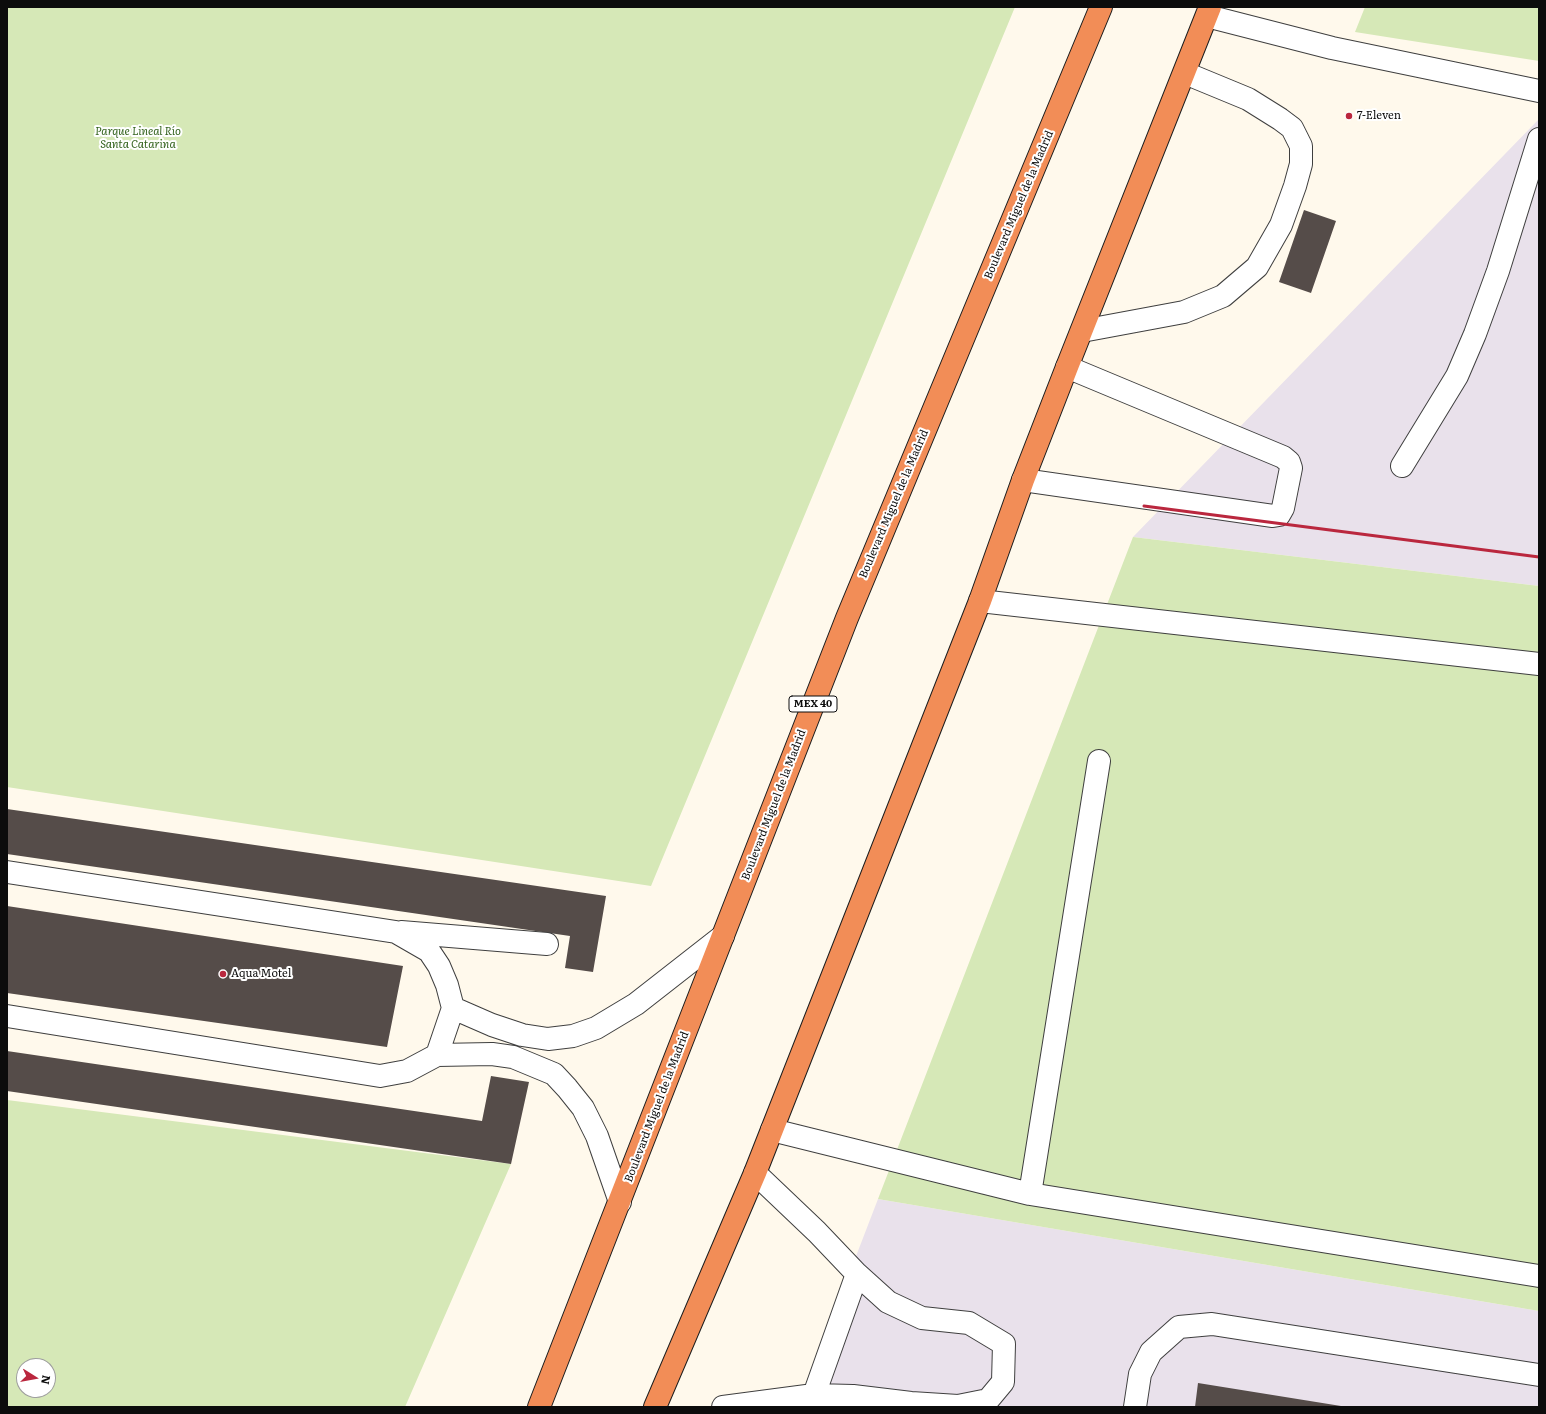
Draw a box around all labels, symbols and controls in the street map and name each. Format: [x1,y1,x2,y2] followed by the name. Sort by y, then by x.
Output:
[1357,109,1401,123] place label: 7-Eleven
[1344,111,1354,121] marker: 7-Eleven
[95,125,181,151] park label: Parque Lineal Río Santa Catarina
[982,129,1056,281] street label: Boulevard Miguel de la Madrid
[857,428,931,580] street label: Boulevard Miguel de la Madrid
[789,696,837,712] road number: MEX 40
[739,728,809,882] street label: Boulevard Miguel de la Madrid
[231,967,291,981] place label: Aqua Motel
[218,969,228,979] marker: Aqua Motel
[622,1030,692,1184] street label: Boulevard Miguel de la Madrid
[16,1358,56,1398] north arrow
[38,1374,56,1386] text: N

